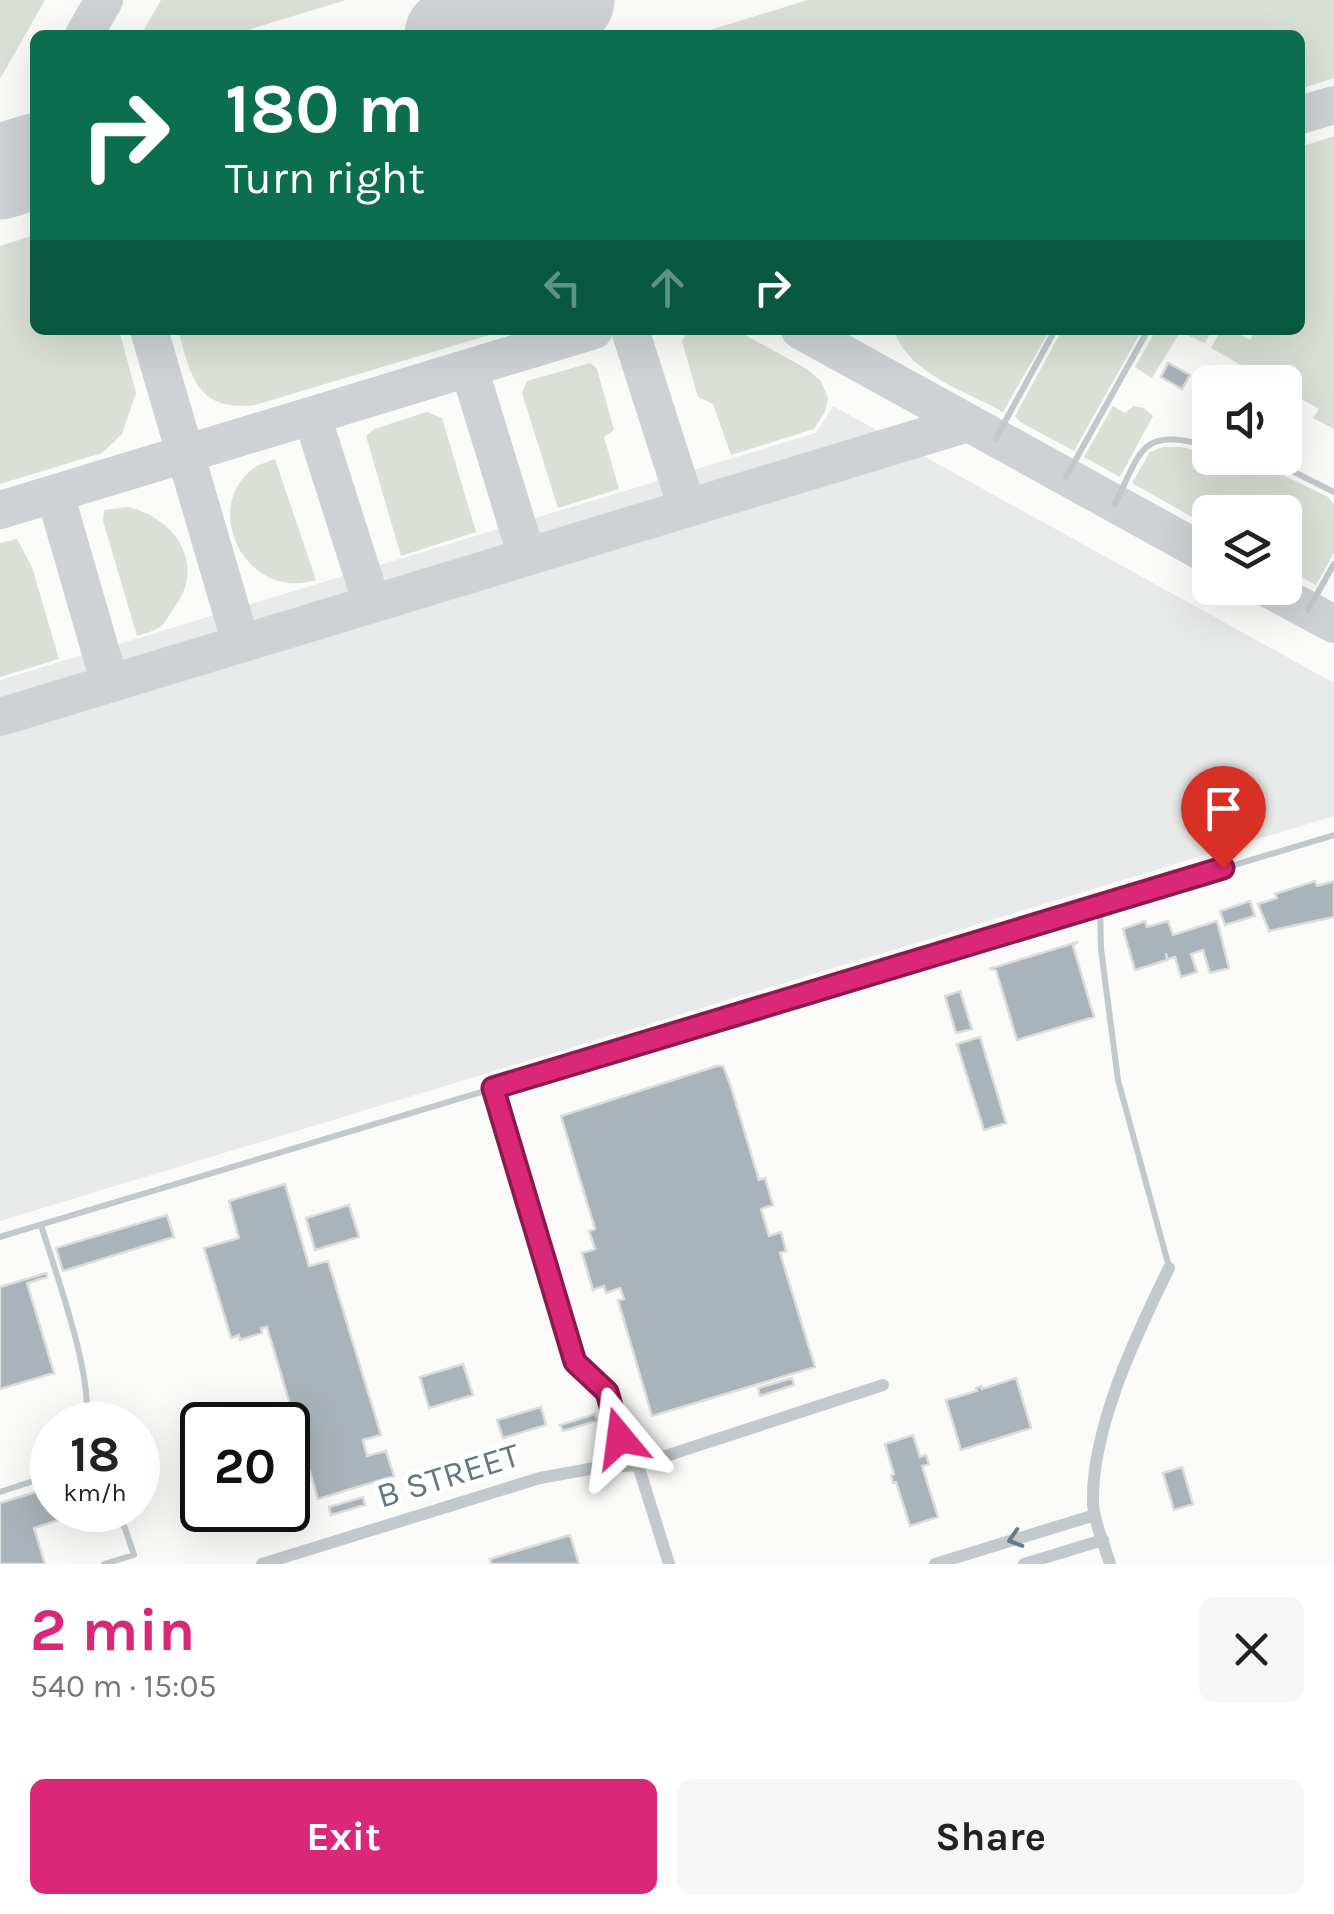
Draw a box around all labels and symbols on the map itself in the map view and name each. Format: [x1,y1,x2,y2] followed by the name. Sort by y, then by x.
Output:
[1181,766,1266,869] pin
[568,1386,672,1490] position arrow
[180,1402,310,1532] speed limit sign: 20
[372,1434,525,1517] street label: B STREET
[1008,1528,1025,1548] one-way arrow

